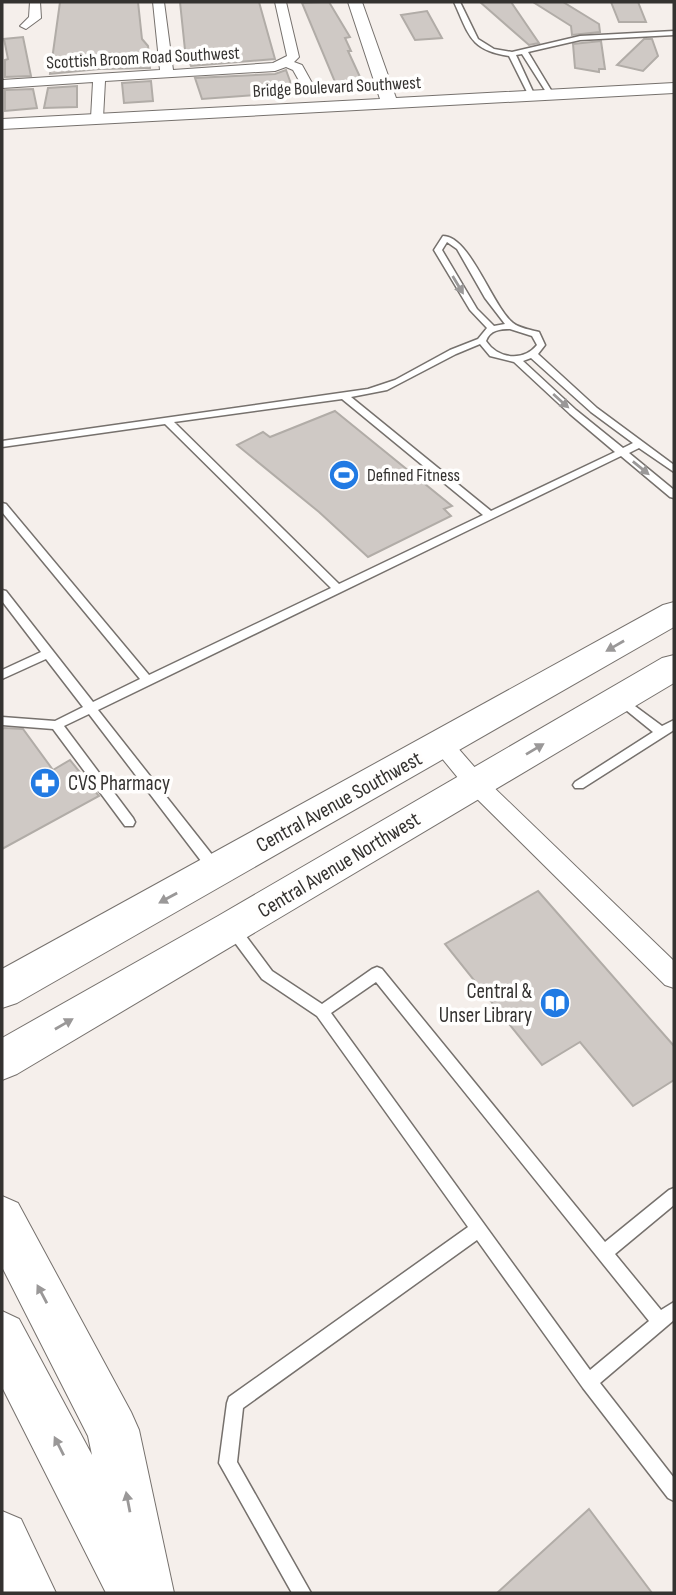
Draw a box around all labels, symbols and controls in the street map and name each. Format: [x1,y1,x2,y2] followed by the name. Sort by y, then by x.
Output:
[46,42,241,74] street label: Scottish Broom Road Southwest
[252,72,422,102] street label: Bridge Boulevard Southwest
[452,276,465,295] one-way arrow
[552,393,569,408] one-way arrow
[327,458,361,492] sports icon: Defined Fitness
[633,460,650,475] one-way arrow
[367,465,460,486] place label: Defined Fitness
[605,640,625,652] one-way arrow
[526,743,545,755] one-way arrow
[252,746,426,858] street label: Central Avenue Southwest
[28,766,62,800] pharmacy icon: CVS Pharmacy
[68,771,170,796] place label: CVS Pharmacy
[253,807,425,923] street label: Central Avenue Northwest
[158,892,178,903] one-way arrow
[439,979,532,1028] place label: Central & Unser Library
[538,986,572,1020] library icon: Central & Unser Library
[54,1018,73,1030] one-way arrow
[36,1284,47,1304] one-way arrow
[53,1436,65,1456] one-way arrow
[122,1491,133,1513] one-way arrow

